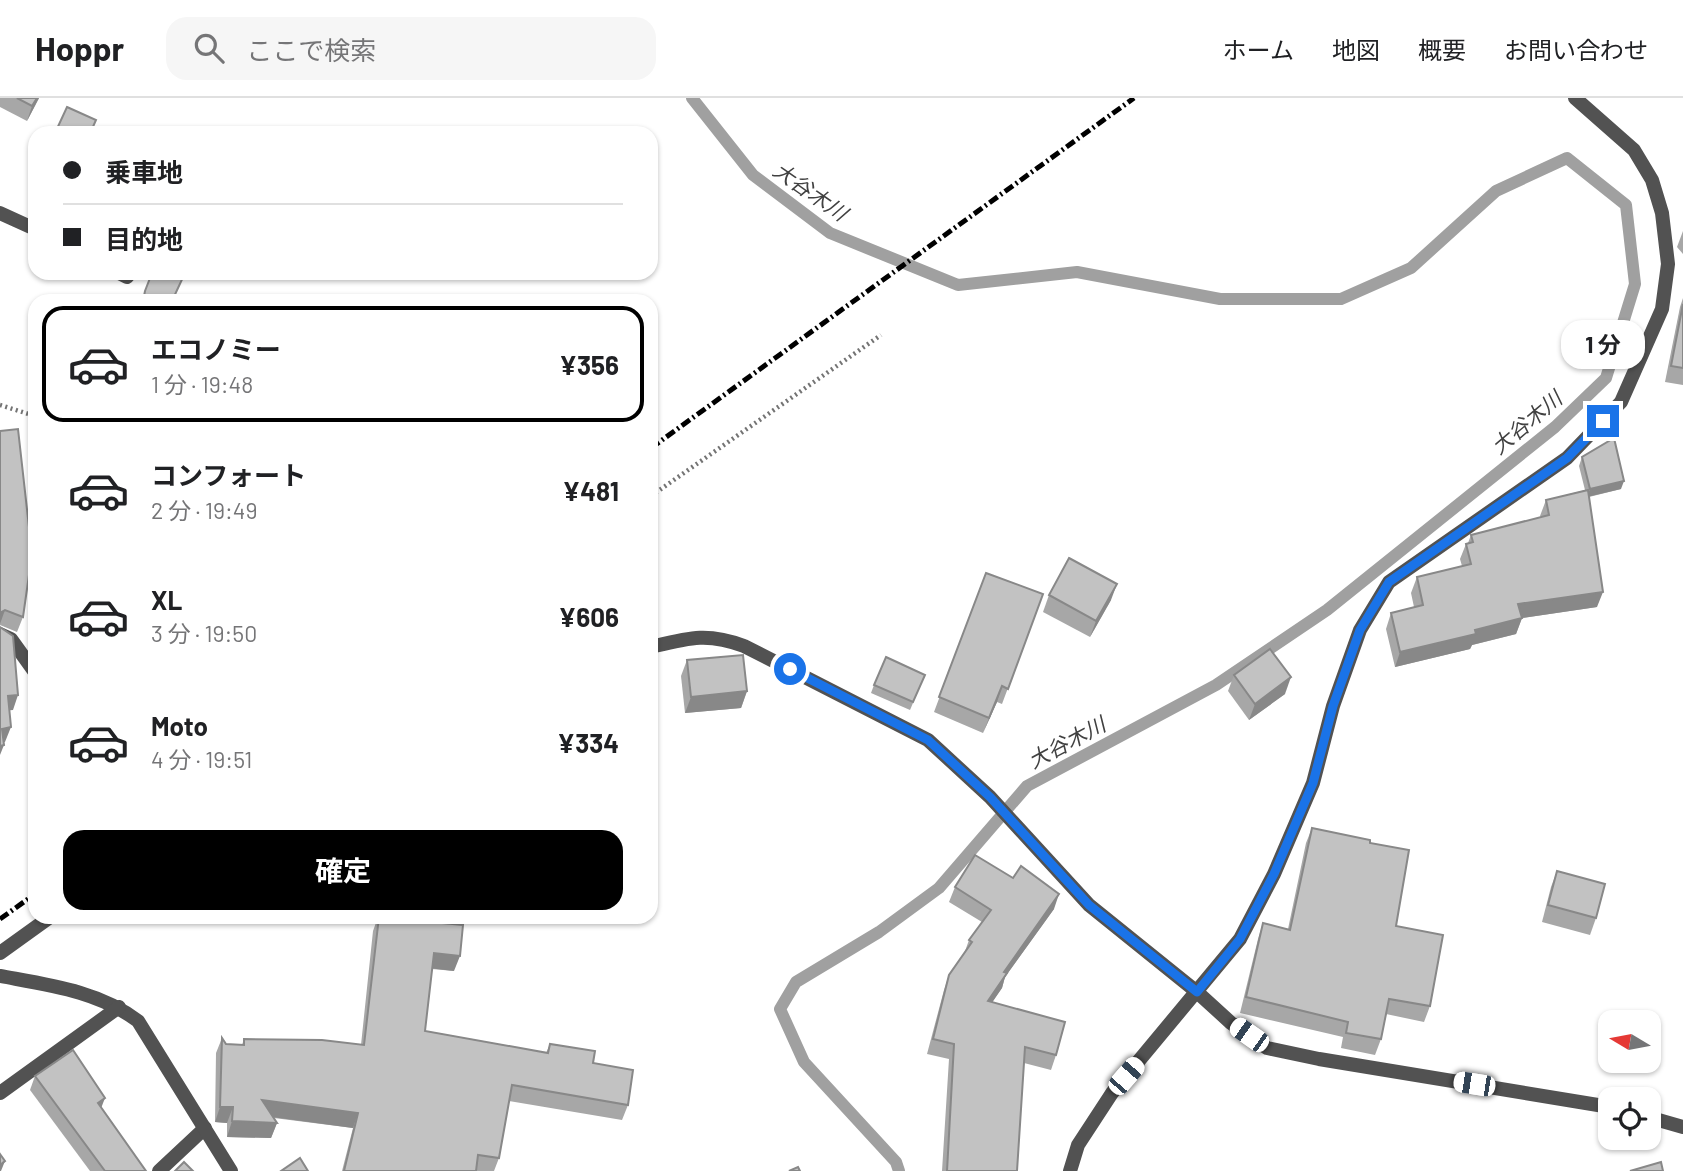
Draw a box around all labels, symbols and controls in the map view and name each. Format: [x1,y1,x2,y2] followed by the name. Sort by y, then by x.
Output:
[166,17,656,80] search box
[35,28,124,68] text: Hoppr
[190,29,228,67] icon: search
[246,34,376,65] text: ここで検索
[1223,35,1294,64] text: ホーム
[1332,35,1380,64] text: 地図
[1418,35,1466,64] text: 概要
[1504,35,1648,64] text: お問い合わせ
[105,156,183,187] text: 乗車地
[769,156,854,226] water label: 大谷木川
[105,223,183,254] text: 目的地
[1561,320,1645,368] callout: 1 分
[1585,330,1621,358] text: 1 分
[67,333,130,396] icon: car
[151,333,281,364] text: エコノミー
[559,349,619,380] text: ¥356
[151,370,253,398] text: 1 分 · 19:48
[1486,384,1568,458] water label: 大谷木川
[1587,405,1619,437] route end
[67,459,130,522] icon: car
[151,459,306,490] text: コンフォート
[562,475,619,506] text: ¥481
[151,496,257,524] text: 2 分 · 19:49
[151,584,182,615] text: XL
[67,585,130,648] icon: car
[558,601,619,632] text: ¥606
[151,619,257,647] text: 3 分 · 19:50
[774,653,806,685] route start
[151,710,208,741] text: Moto
[1023,710,1111,772] water label: 大谷木川
[67,711,130,774] icon: car
[557,727,619,758] text: ¥334
[151,745,252,773] text: 4 分 · 19:51
[63,830,623,910] button: 確定
[1598,1010,1661,1073] north arrow
[1598,1010,1661,1150] map controls
[1226,1014,1273,1056] car
[1105,1053,1148,1099] car
[1452,1070,1497,1098] car
[1598,1087,1661,1150] button: locate

